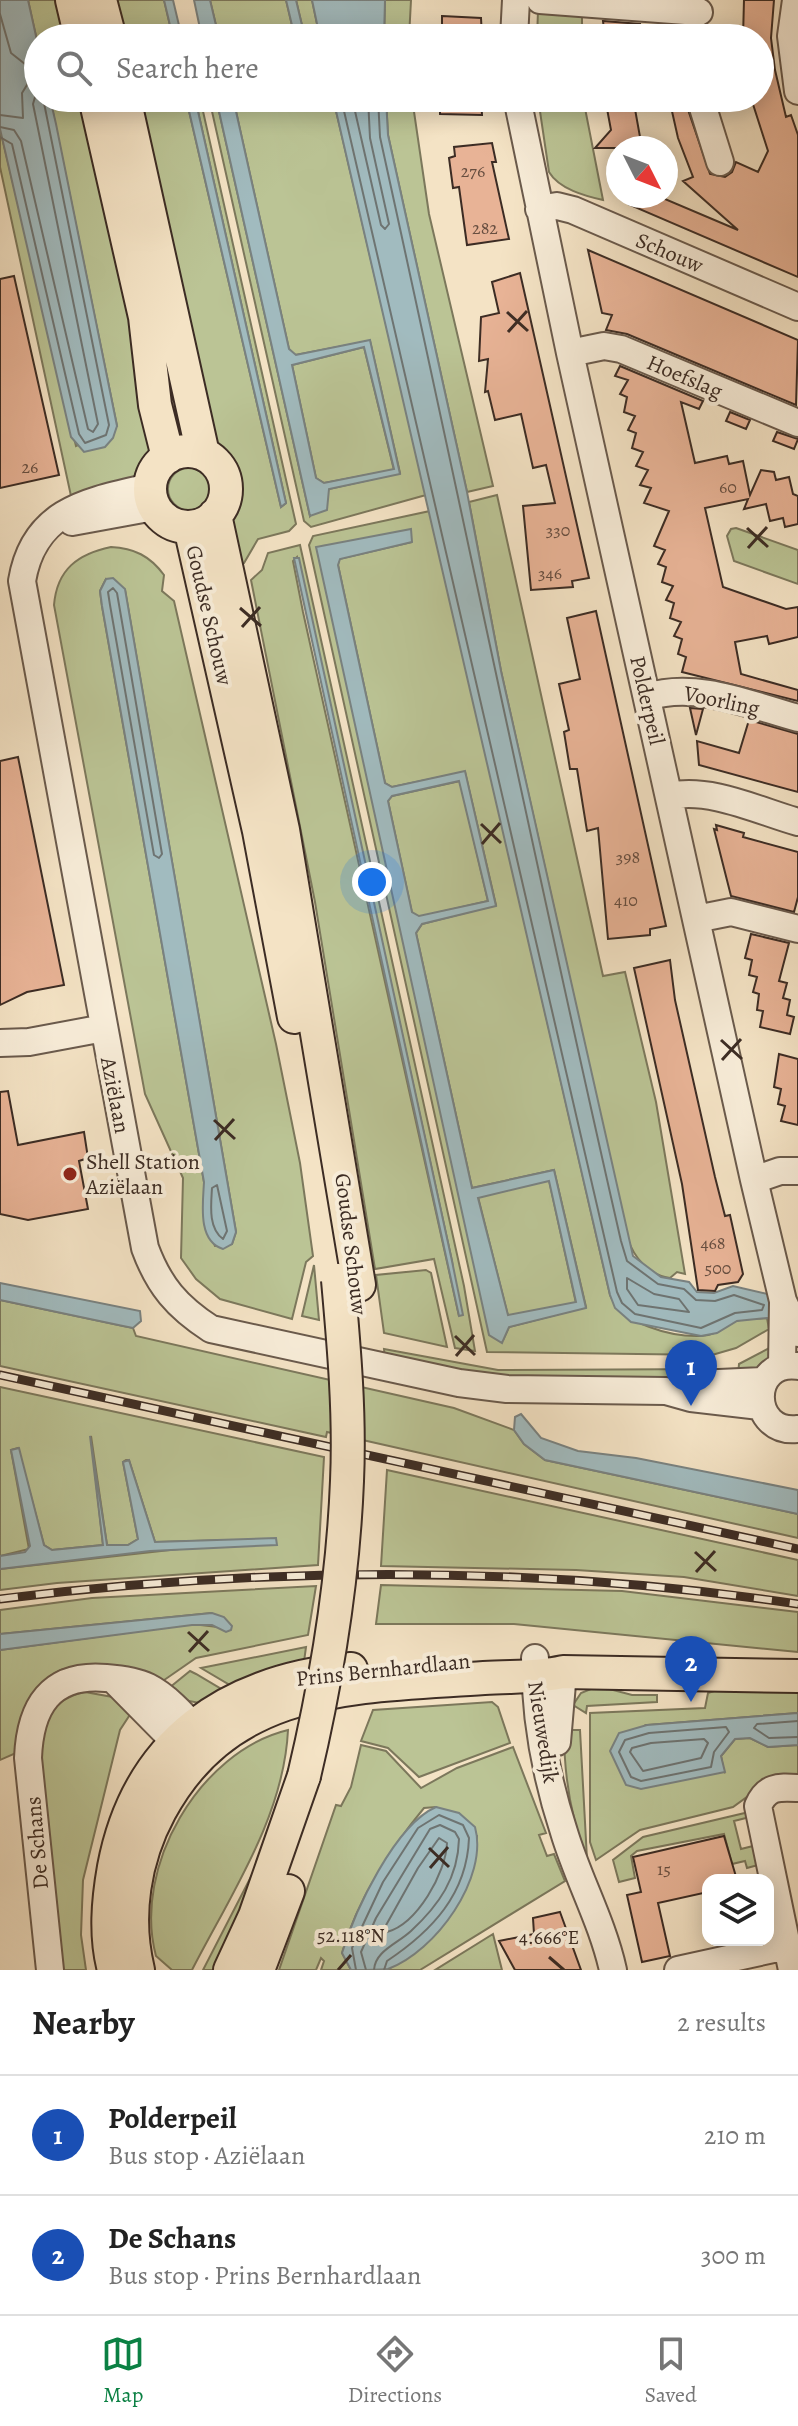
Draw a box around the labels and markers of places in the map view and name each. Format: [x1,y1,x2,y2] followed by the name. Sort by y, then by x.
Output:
[85,1147,200,1202] place label: Shell Station Aziëlaan
[61,1165,79,1183] marker: Shell Station Aziëlaan
[665,1340,717,1406] pin: 1
[665,1636,717,1702] pin: 2

